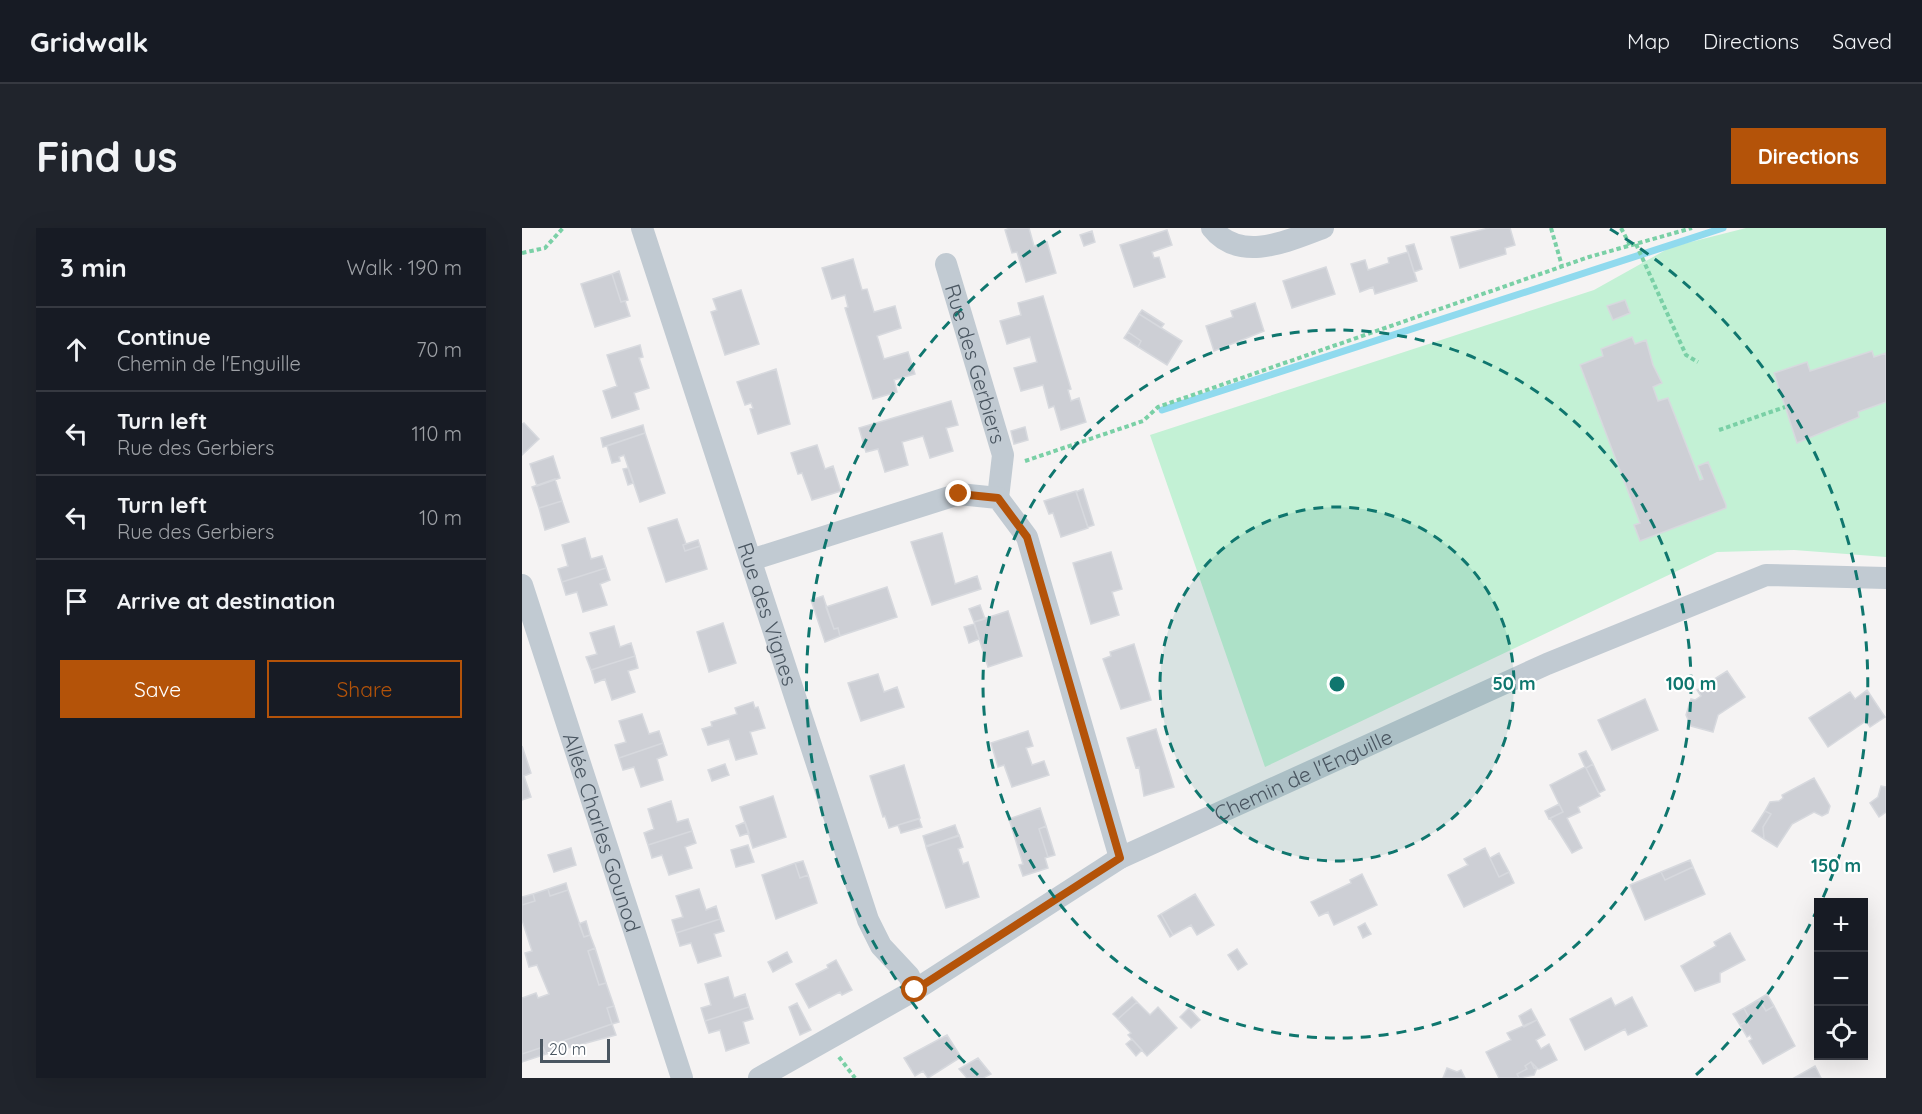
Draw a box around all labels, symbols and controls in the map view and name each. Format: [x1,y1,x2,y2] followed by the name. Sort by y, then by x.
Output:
[30,24,149,59] text: Gridwalk
[1627,28,1670,54] text: Map
[1703,28,1799,54] text: Directions
[1832,28,1892,54] text: Saved
[1731,128,1886,184] button: Directions
[36,130,178,183] text: Find us
[60,251,127,284] text: 3 min
[346,255,462,280] text: Walk · 190 m
[940,281,1012,447] street label: Rue des Gerbiers
[117,323,211,351] text: Continue
[60,333,93,366] icon: ahead
[416,337,462,362] text: 70 m
[117,351,301,376] text: Chemin de l'Enguille
[117,407,207,435] text: Turn left
[60,417,93,450] icon: left
[412,421,462,446] text: 110 m
[117,435,274,460] text: Rue des Gerbiers
[945,480,971,506] route end
[117,491,207,519] text: Turn left
[60,501,93,534] icon: left
[419,505,462,530] text: 10 m
[117,519,274,544] text: Rue des Gerbiers
[733,539,804,689] street label: Rue des Vignes
[60,585,93,618] icon: arrive
[117,587,335,615] text: Arrive at destination
[60,660,255,718] button: Save
[267,660,462,718] button: Share
[1492,672,1536,695] text: 50 m
[1666,672,1716,695] text: 100 m
[1327,674,1347,694] centre of rings
[1210,723,1396,827] street label: Chemin de l'Enguille
[558,729,647,935] street label: Allée Charles Gounod
[1811,854,1861,877] text: 150 m
[1814,898,1868,1060] map controls
[1814,898,1868,952] button: +
[1814,952,1868,1006] button: −
[901,976,927,1002] route start
[1814,1006,1868,1060] button: locate
[540,1036,610,1064] scale bar
[549,1039,586,1059] text: 20 m

